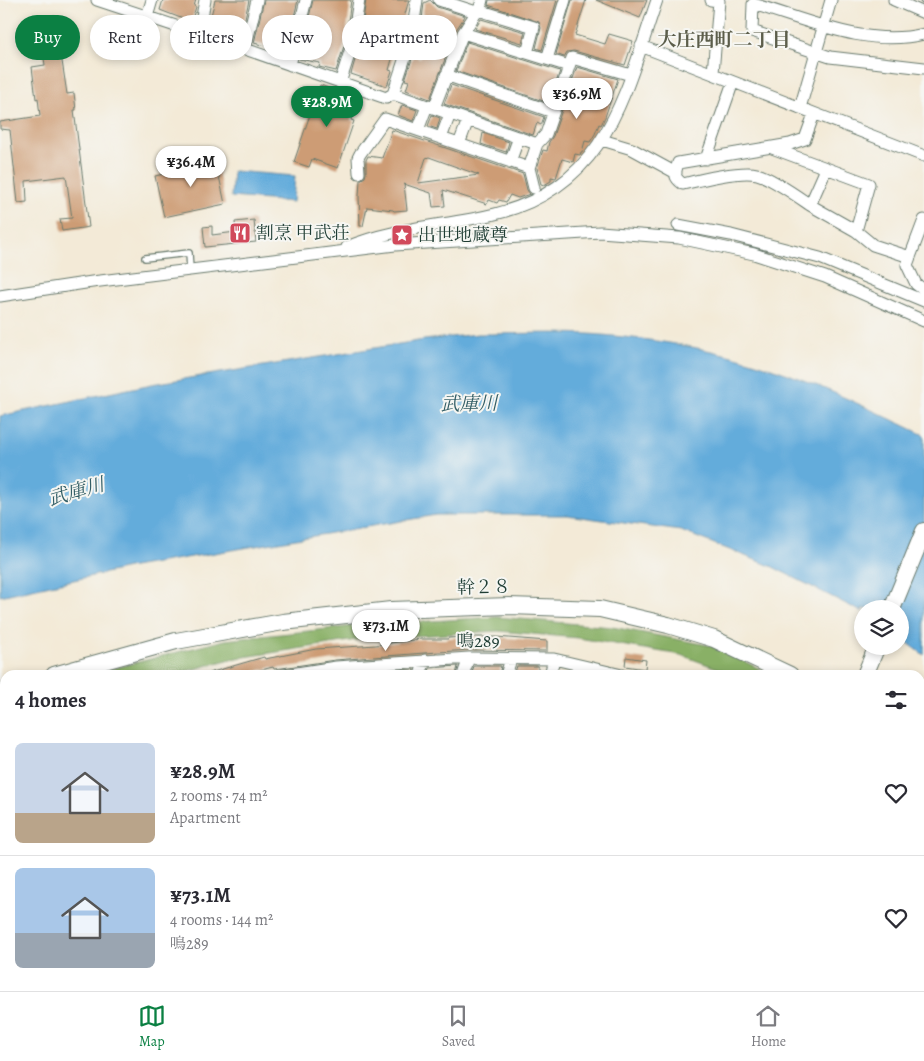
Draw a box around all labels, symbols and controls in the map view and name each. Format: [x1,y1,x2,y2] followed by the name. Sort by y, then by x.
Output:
[15,15,80,60] chip: Buy
[90,15,160,60] chip: Rent
[170,15,252,60] chip: Filters
[262,15,332,60] chip: New
[342,15,457,60] chip: Apartment
[657,27,791,53] district label: 大庄西町二丁目
[536,78,618,120] pin: ¥36.9M
[553,83,601,105] text: ¥36.9M
[286,86,368,128] pin: ¥28.9M
[302,91,352,113] text: ¥28.9M
[150,146,232,188] pin: ¥36.4M
[167,151,215,173] text: ¥36.4M
[228,221,252,245] restaurant icon: 割烹 甲武荘
[256,221,350,245] place label: 割烹 甲武荘
[390,223,414,247] place icon: 出世地蔵尊
[418,223,508,247] place label: 出世地蔵尊
[440,390,500,417] water label: 武庫川
[45,471,109,512] water label: 武庫川
[457,575,511,599] street label: 幹２８
[854,600,909,655] map controls
[854,600,909,655] button: layers
[345,610,427,652] pin: ¥73.1M
[363,615,409,637] text: ¥73.1M
[456,629,500,653] street label: 鳴289
[15,686,87,714] text: 4 homes
[882,686,910,714] icon: filters
[170,757,235,785] text: ¥28.9M
[55,763,115,823] icon: home
[882,779,910,807] icon: heart
[170,785,268,807] text: 2 rooms · 74 m²
[170,807,241,829] text: Apartment
[170,881,231,909] text: ¥73.1M
[55,888,115,948] icon: home
[882,904,910,932] icon: heart
[170,909,273,931] text: 4 rooms · 144 m²
[170,933,209,955] text: 鳴289
[138,1002,166,1051] tab: Map
[442,1002,475,1051] tab: Saved
[751,1002,786,1051] tab: Home

